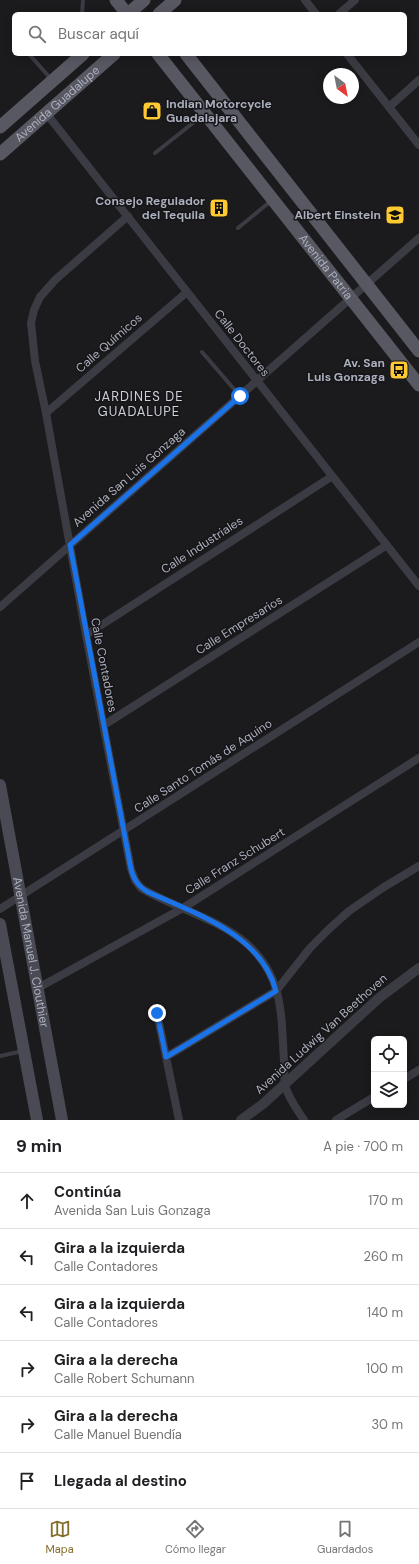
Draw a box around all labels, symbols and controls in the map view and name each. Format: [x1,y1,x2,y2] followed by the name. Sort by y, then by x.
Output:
[12,12,407,56] search box
[26,23,48,45] icon: search
[58,24,139,44] text: Buscar aquí
[11,62,103,145] street label: Avenida Guadalupe
[323,68,359,104] north arrow
[166,96,272,126] place label: Indian Motorcycle Guadalajara
[141,100,163,122] shop icon: Indian Motorcycle Guadalajara
[95,193,205,223] place label: Consejo Regulador del Tequila
[208,197,230,219] building icon: Consejo Regulador del Tequila
[384,204,406,226] school or university icon: Albert Einstein
[294,207,381,223] place label: Albert Einstein
[295,231,357,303] street label: Avenida Patria
[211,306,273,380] street label: Calle Doctores
[72,310,146,376] street label: Calle Químicos
[307,355,385,385] place label: Av. San Luis Gonzaga
[388,359,410,381] bus stop icon: Av. San Luis Gonzaga
[231,387,249,405] route start
[94,388,184,420] district label: JARDINES DE GUADALUPE
[69,424,189,530] street label: Avenida San Luis Gonzaga
[158,513,246,577] street label: Calle Industriales
[193,592,285,658] street label: Calle Empresarios
[87,616,121,714] street label: Calle Contadores
[131,715,275,817] street label: Calle Santo Tomás de Aquino
[182,824,288,898] street label: Calle Franz Schubert
[9,876,53,1029] street label: Avenida Manuel J. Clouthier
[251,970,391,1098] street label: Avenida Ludwig Van Beethoven
[148,1004,166,1022] route end
[371,1036,407,1108] map controls
[371,1036,407,1072] button: locate
[371,1072,407,1108] button: layers
[16,1135,62,1157] text: 9 min
[323,1138,403,1155] text: A pie · 700 m
[54,1182,121,1202] text: Continúa
[16,1190,38,1212] icon: ahead
[368,1192,403,1209] text: 170 m
[54,1202,210,1219] text: Avenida San Luis Gonzaga
[54,1238,185,1258] text: Gira a la izquierda
[16,1246,38,1268] icon: left
[363,1248,403,1265] text: 260 m
[54,1258,158,1275] text: Calle Contadores
[54,1294,185,1314] text: Gira a la izquierda
[16,1302,38,1324] icon: left
[367,1304,403,1321] text: 140 m
[54,1314,158,1331] text: Calle Contadores
[54,1350,178,1370] text: Gira a la derecha
[16,1358,38,1380] icon: right
[366,1360,403,1377] text: 100 m
[54,1370,194,1387] text: Calle Robert Schumann
[54,1406,178,1426] text: Gira a la derecha
[16,1414,38,1436] icon: right
[371,1416,403,1433] text: 30 m
[54,1426,182,1443] text: Calle Manuel Buendía
[16,1470,38,1492] icon: arrive
[54,1471,187,1491] text: Llegada al destino
[46,1518,74,1556] tab: Mapa
[165,1518,226,1556] tab: Cómo llegar
[317,1518,373,1556] tab: Guardados

